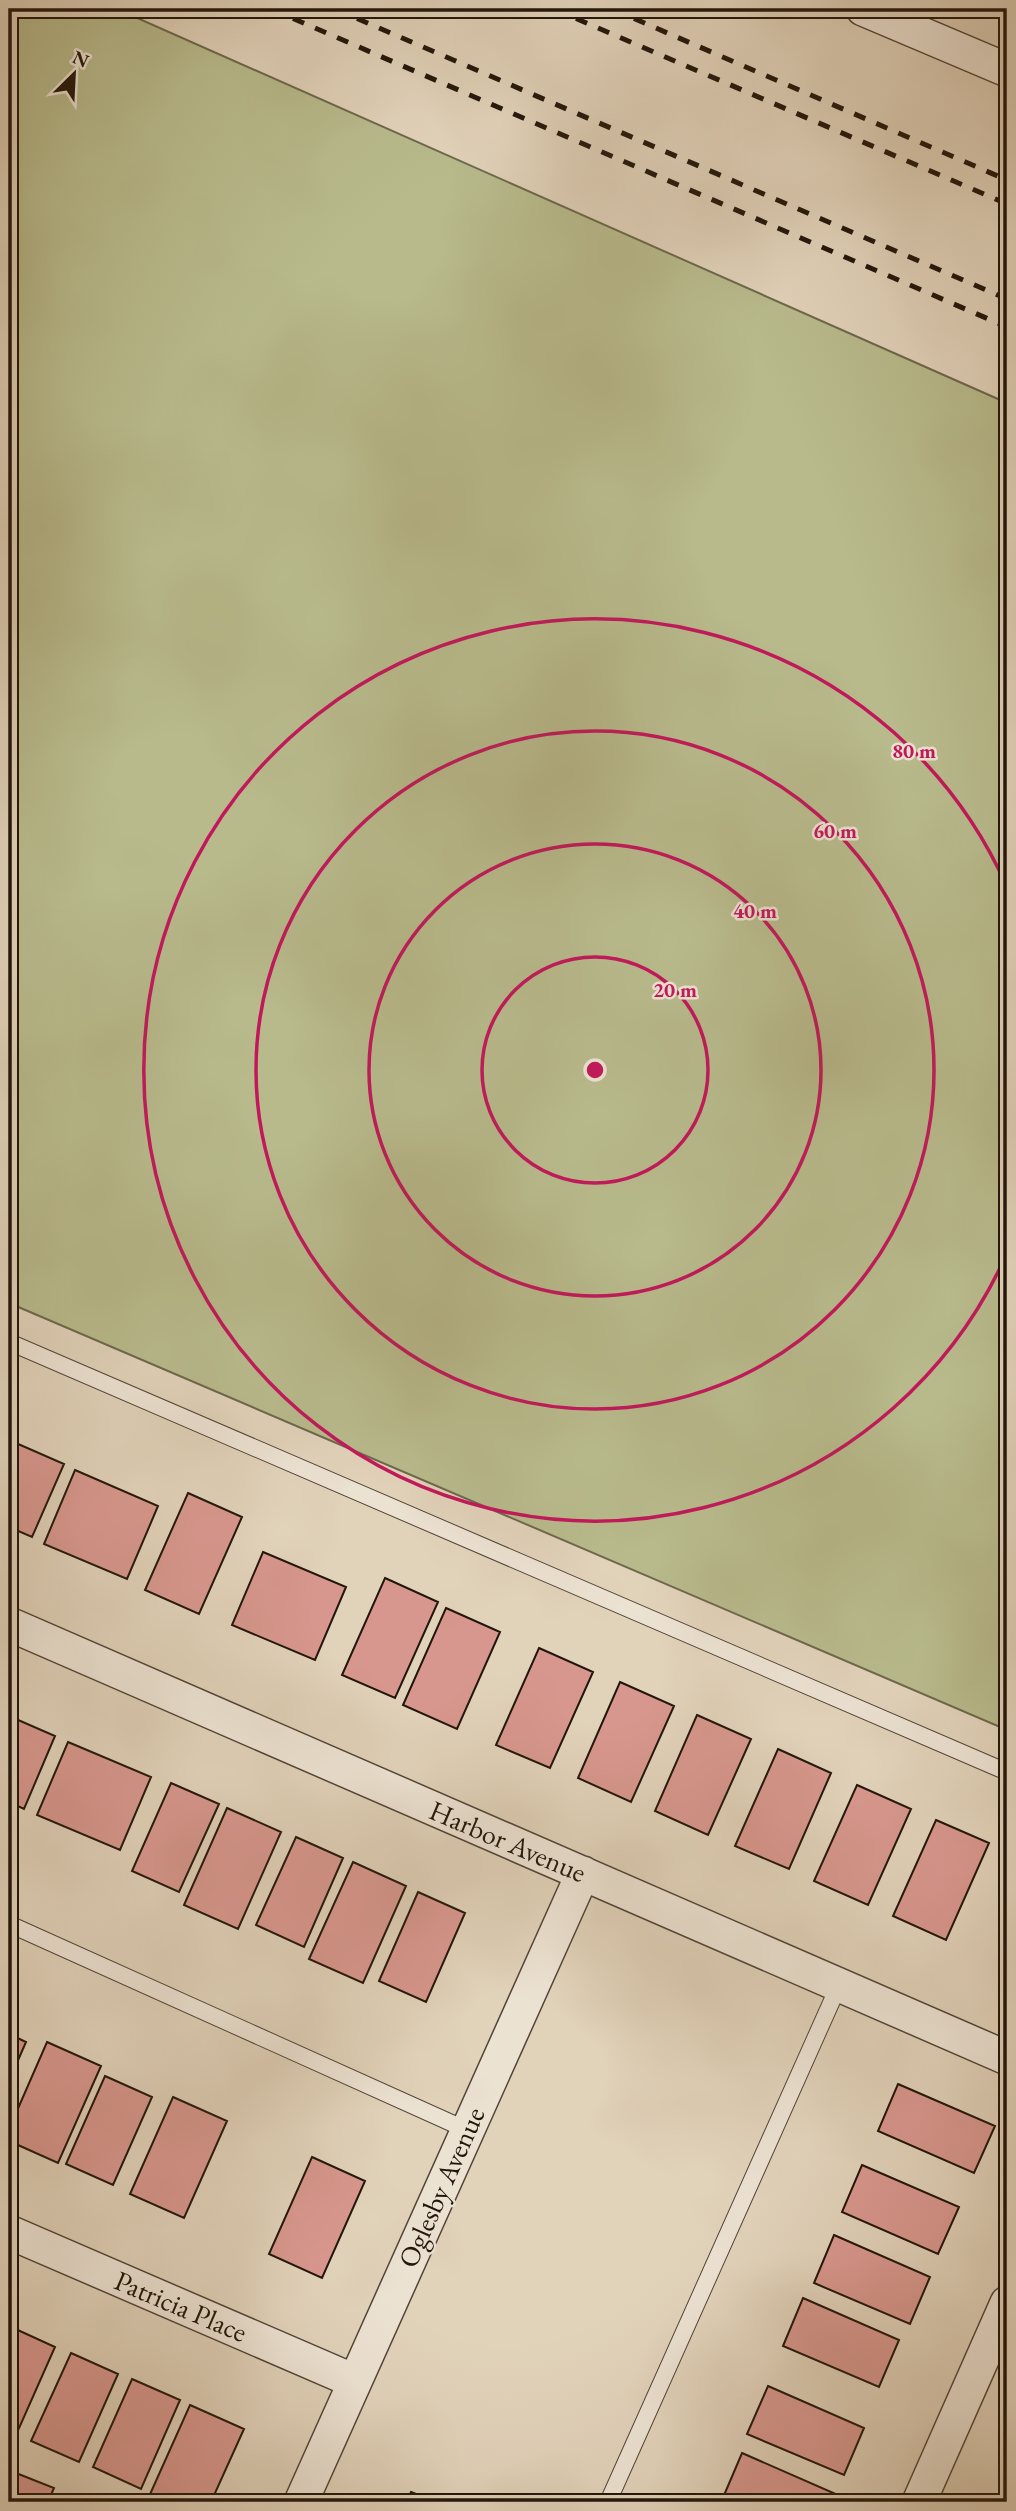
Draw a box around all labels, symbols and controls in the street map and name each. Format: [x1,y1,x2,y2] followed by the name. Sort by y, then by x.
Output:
[38,38,108,108] north arrow
[69,44,93,74] text: N
[892,737,936,764] text: 80 m
[813,817,857,844] text: 60 m
[733,897,777,924] text: 40 m
[653,976,697,1003] text: 20 m
[583,1058,607,1082] centre of rings
[424,1792,592,1890] street label: Harbor Avenue
[390,2101,492,2273] street label: Oglesby Avenue
[109,2262,253,2350] street label: Patricia Place

